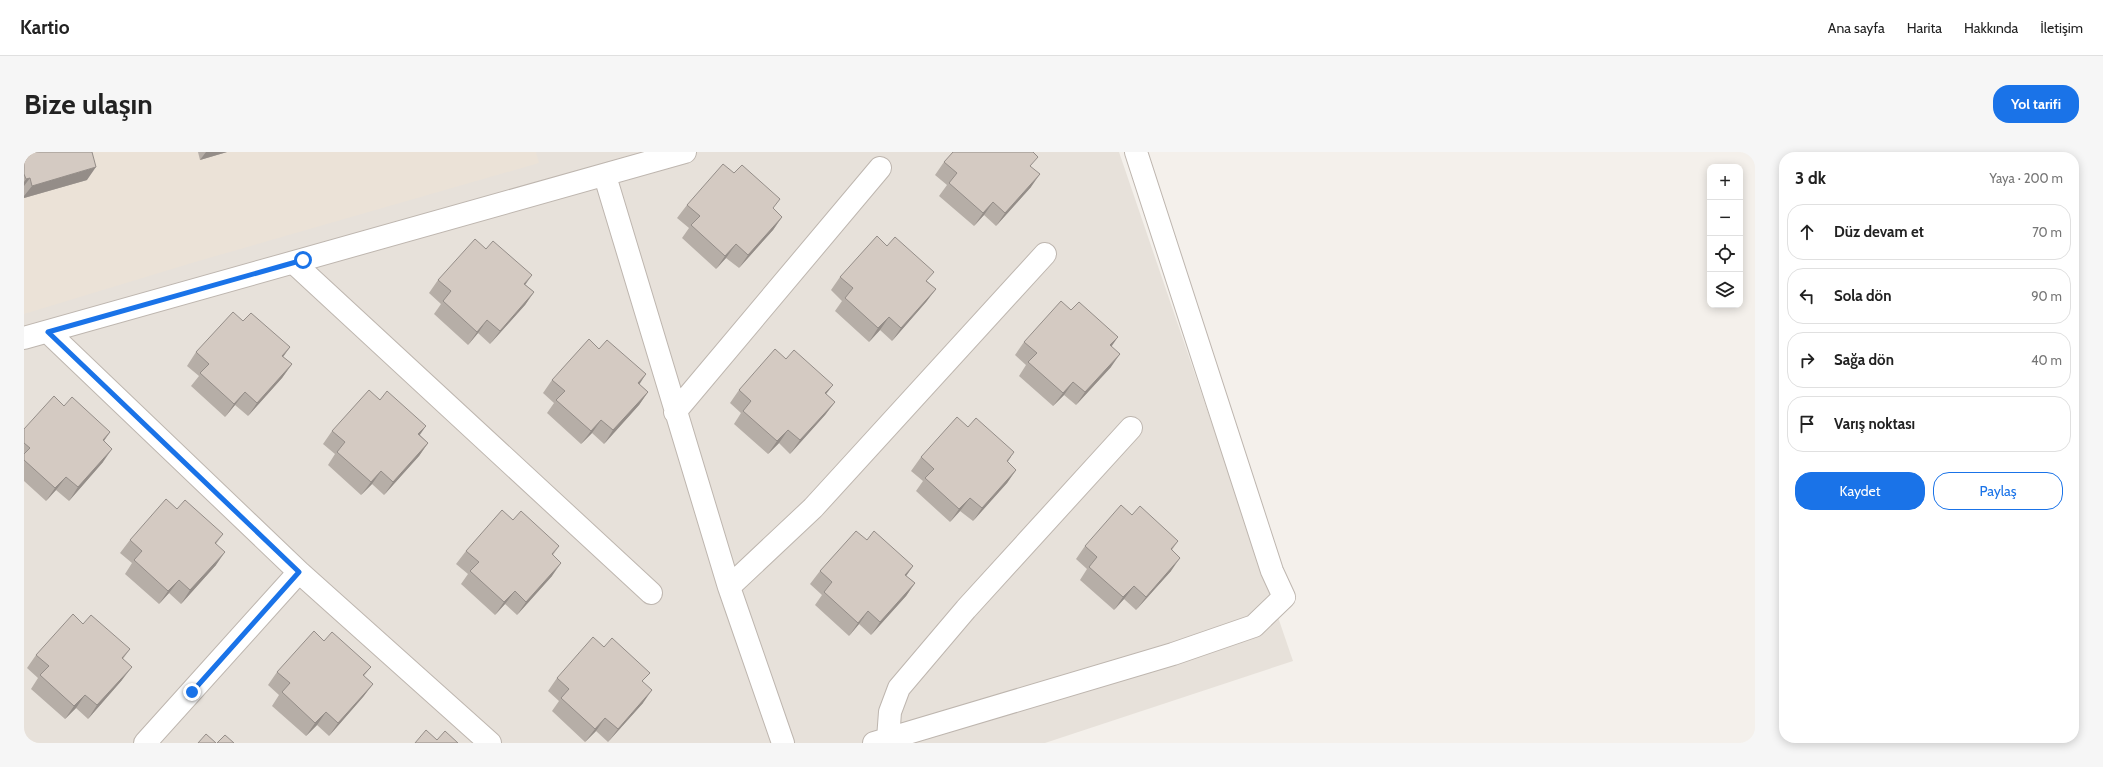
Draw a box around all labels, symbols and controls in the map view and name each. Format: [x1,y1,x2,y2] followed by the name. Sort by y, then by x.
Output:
[20,16,69,39] text: Kartio
[1828,19,1885,37] text: Ana sayfa
[1907,19,1942,37] text: Harita
[1964,19,2018,37] text: Hakkında
[2040,19,2083,37] text: İletişim
[1993,85,2079,123] button: Yol tarifi
[24,87,153,121] text: Bize ulaşın
[1707,164,1743,308] map controls
[1707,164,1743,200] button: +
[1795,168,1826,188] text: 3 dk
[1990,170,2063,186] text: Yaya · 200 m
[1707,200,1743,236] button: −
[1796,221,1818,243] icon: ahead
[1834,223,1924,241] text: Düz devam et
[2032,224,2062,240] text: 70 m
[1707,236,1743,272] button: locate
[294,251,312,269] route start
[1707,272,1743,308] button: layers
[1796,285,1818,307] icon: left
[1834,287,1891,305] text: Sola dön
[2031,288,2062,304] text: 90 m
[1796,349,1818,371] icon: right
[1834,351,1894,369] text: Sağa dön
[2031,352,2062,368] text: 40 m
[1796,413,1818,435] icon: arrive
[1834,415,1915,433] text: Varış noktası
[1795,472,1925,510] button: Kaydet
[1933,472,2063,510] button: Paylaş
[183,683,201,701] route end

